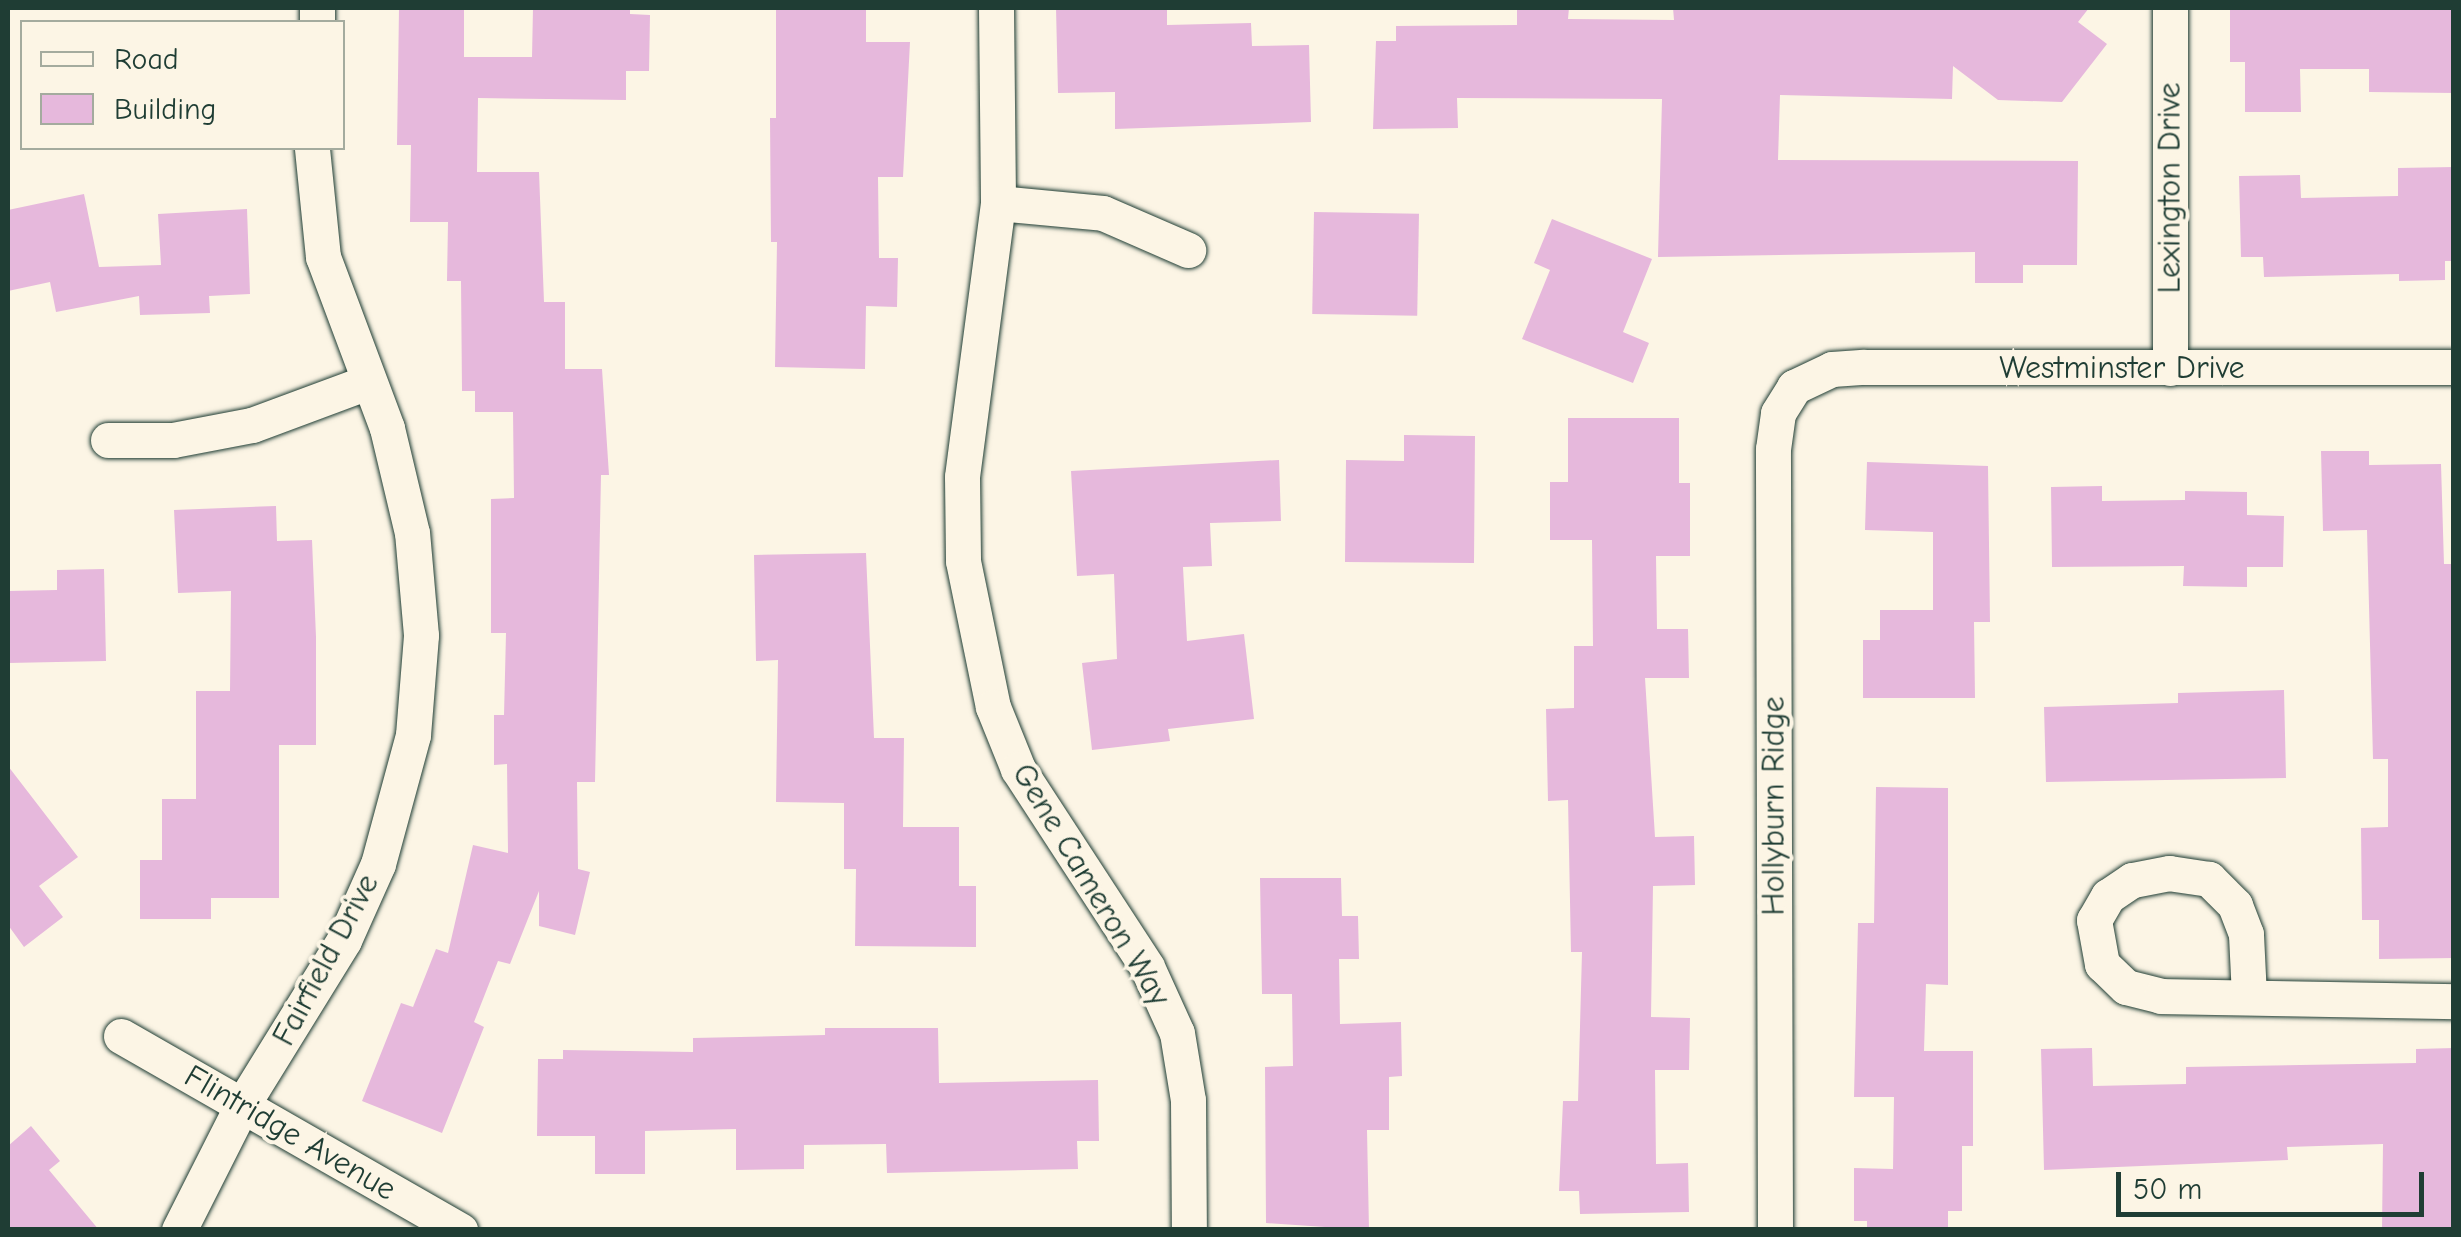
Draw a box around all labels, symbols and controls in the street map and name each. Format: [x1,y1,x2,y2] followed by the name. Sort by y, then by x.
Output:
[20,20,345,150] legend
[114,42,179,77] text: Road
[2151,83,2189,293] street label: Lexington Drive
[114,92,217,127] text: Building
[1999,349,2245,387] street label: Westminster Drive
[1755,696,1793,916] street label: Hollyburn Ridge
[1004,757,1178,1013] street label: Gene Cameron Way
[265,868,387,1052] street label: Fairfield Drive
[178,1057,402,1209] street label: Flintridge Avenue
[2121,1152,2428,1214] scale bar
[2133,1172,2202,1207] text: 50 m

